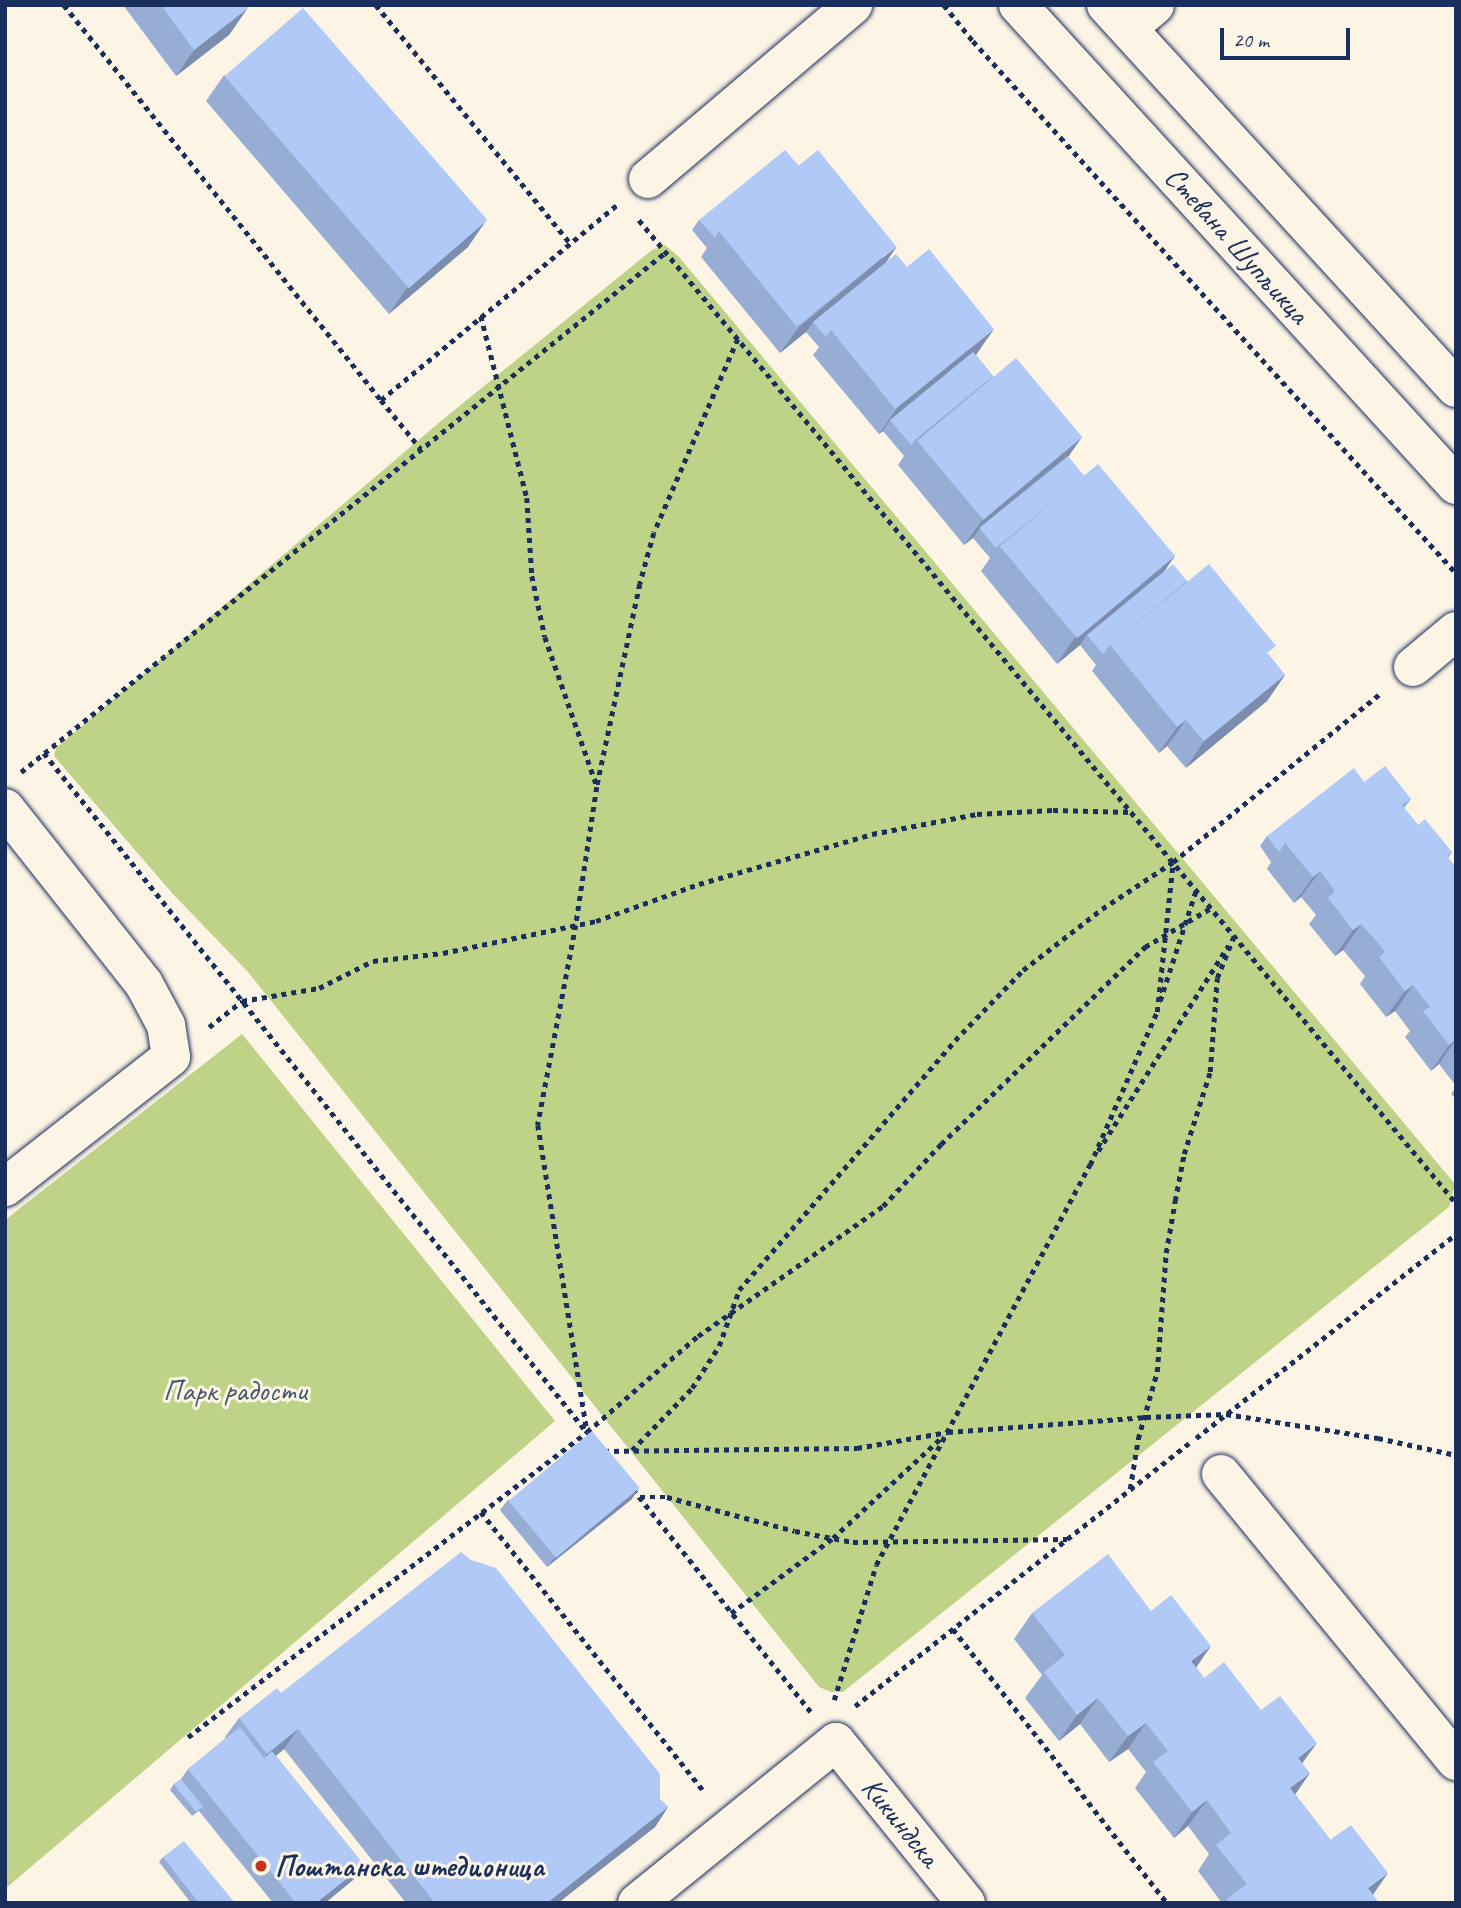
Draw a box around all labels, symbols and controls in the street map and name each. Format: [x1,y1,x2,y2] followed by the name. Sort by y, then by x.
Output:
[1223,14,1352,58] scale bar
[1233,27,1269,53] text: 20 m
[1157,159,1317,331] street label: Стевана Шупљикца
[164,1372,306,1408] park label: Парк радости
[854,1770,948,1874] street label: Кикиндска
[275,1848,546,1884] place label: Поштанска штедионица
[253,1858,269,1874] marker: Поштанска штедионица

